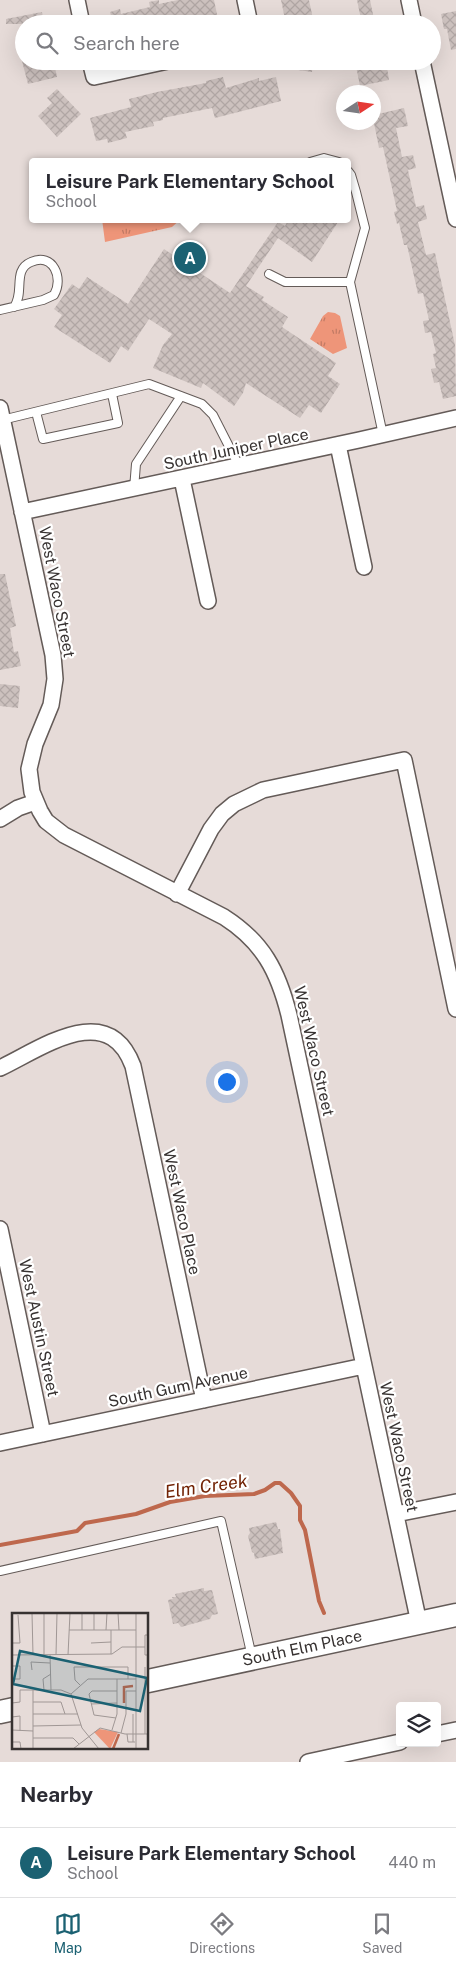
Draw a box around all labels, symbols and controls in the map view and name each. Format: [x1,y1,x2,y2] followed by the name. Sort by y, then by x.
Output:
[15,15,441,70] search box
[33,29,61,57] icon: search
[73,32,180,54] text: Search here
[336,85,381,130] north arrow
[29,158,351,223] popup
[46,170,334,192] text: Leisure Park Elementary School
[46,192,97,211] text: School
[174,239,206,277] pin: A
[162,424,310,474] street label: South Juniper Place
[35,525,79,659] street label: West Waco Street
[290,984,338,1118] street label: West Waco Street
[214,1069,240,1095] your location
[159,1148,205,1276] street label: West Waco Place
[15,1257,63,1399] street label: West Austin Street
[106,1363,250,1411] street label: South Gum Avenue
[376,1380,422,1514] street label: West Waco Street
[163,1470,249,1502] water label: Elm Creek
[12,1613,149,1750] inset map
[240,1626,364,1670] street label: South Elm Place
[396,1702,441,1747] map controls
[396,1702,441,1747] button: layers
[20,1782,93,1807] text: Nearby
[67,1842,356,1864] text: Leisure Park Elementary School
[30,1853,42,1872] text: A
[388,1853,436,1872] text: 440 m
[67,1864,118,1883] text: School
[54,1910,82,1956] tab: Map
[189,1910,255,1956] tab: Directions
[362,1910,402,1956] tab: Saved

